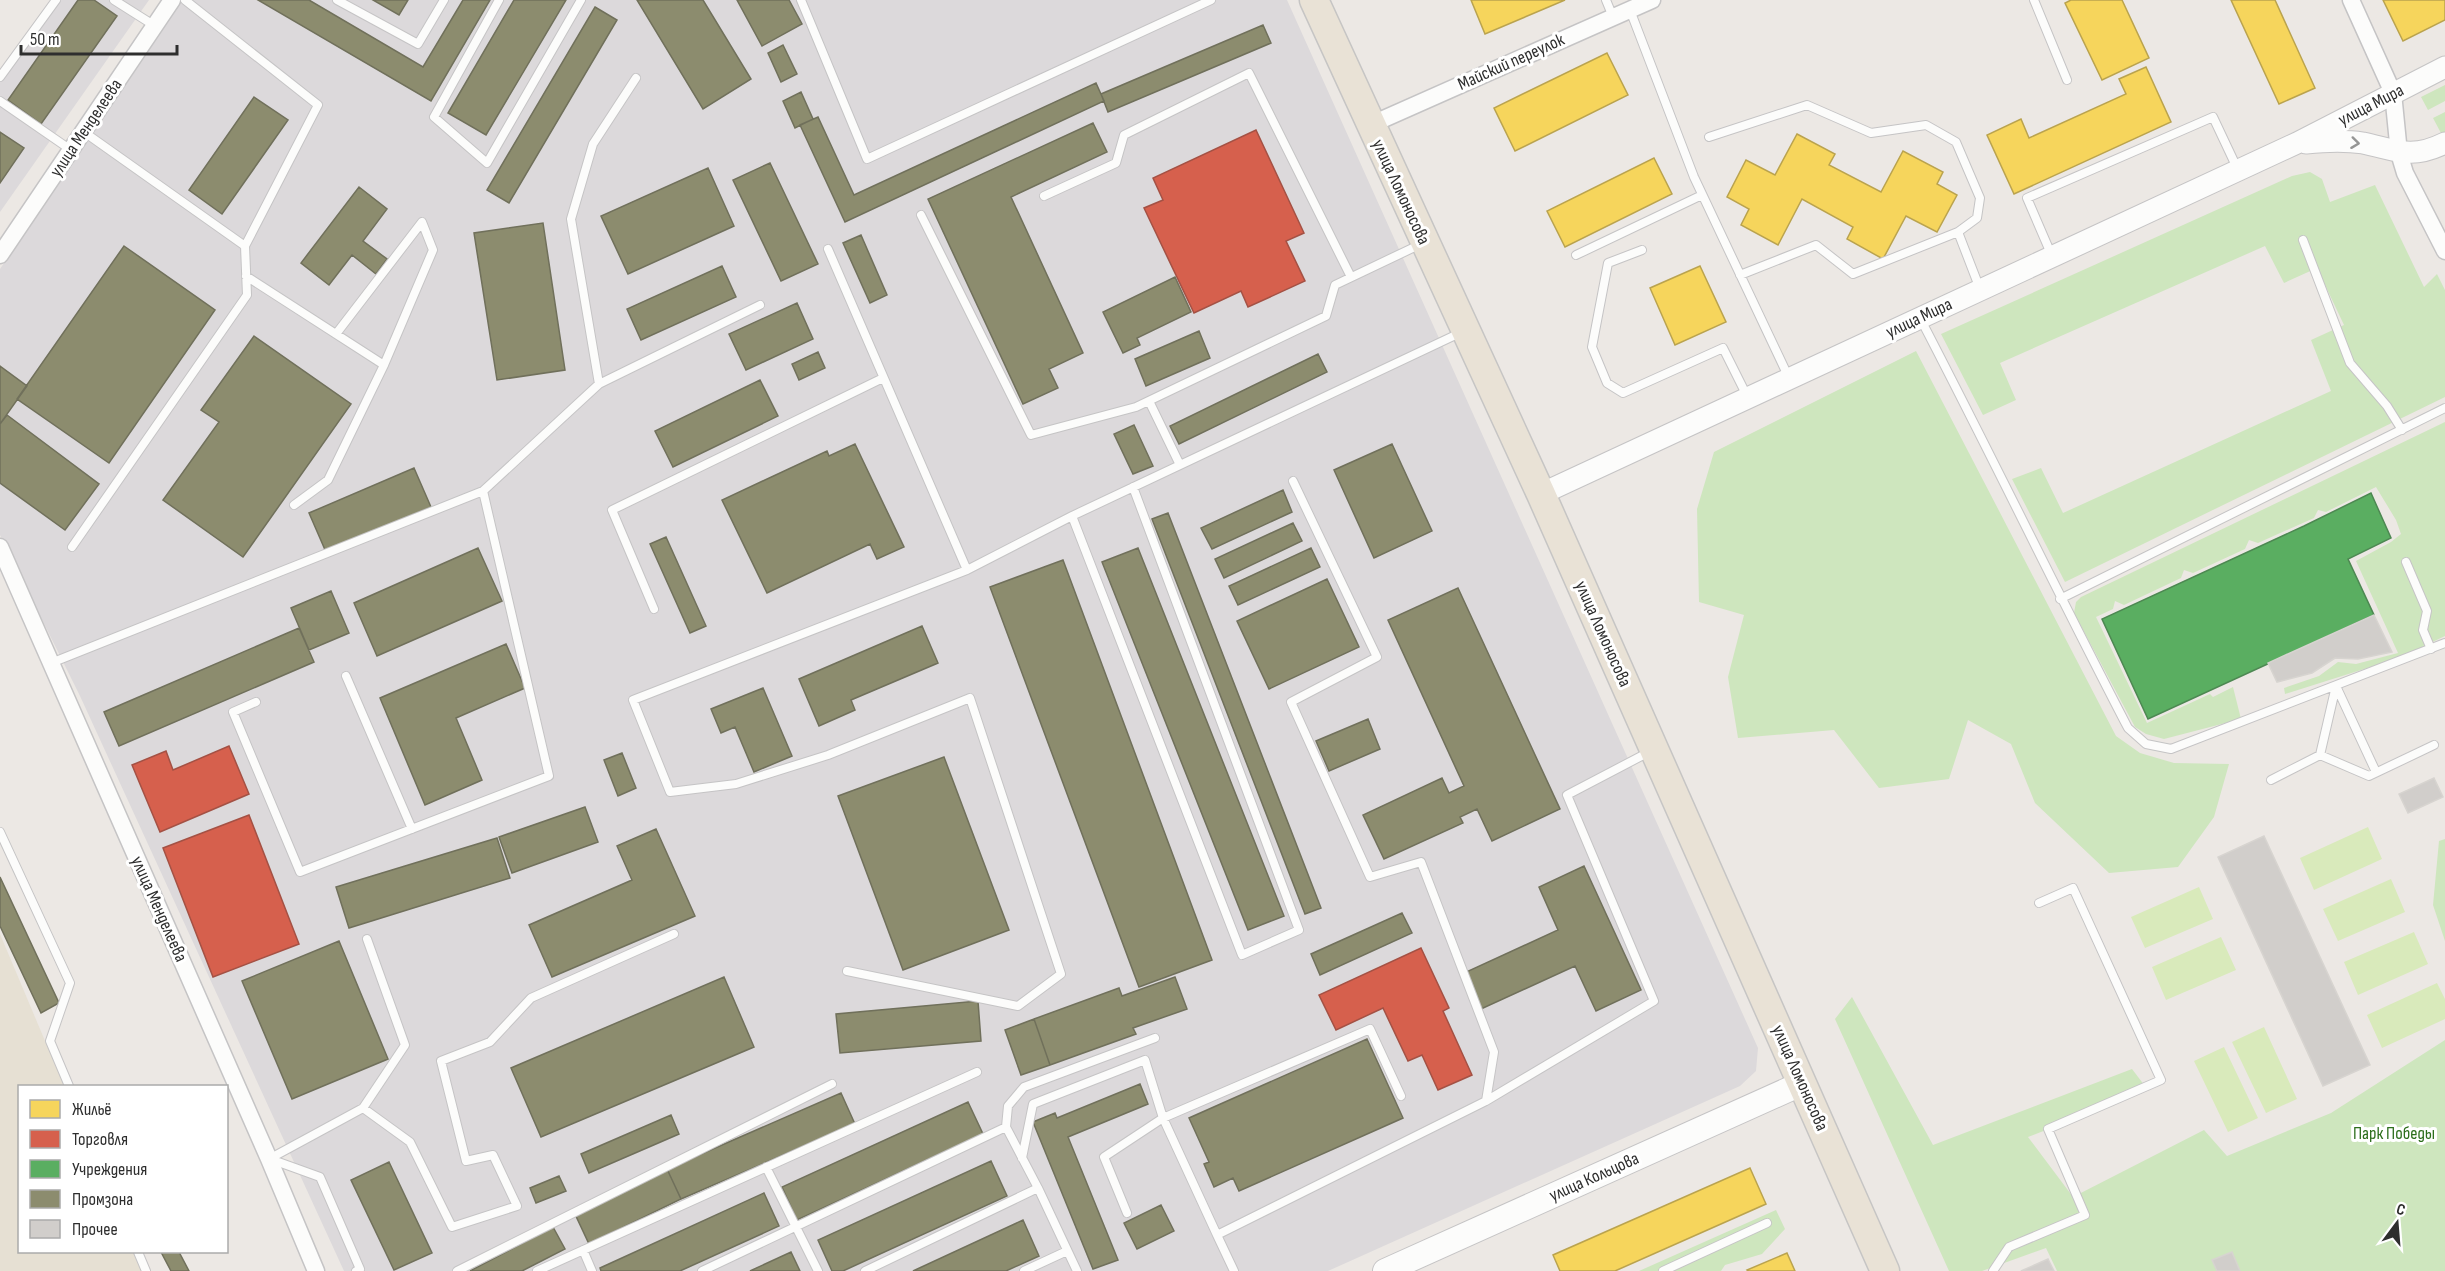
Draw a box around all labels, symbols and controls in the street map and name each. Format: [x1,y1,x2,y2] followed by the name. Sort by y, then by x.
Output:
[21,18,177,56] scale bar
[30,29,60,50] text: 50 m
[1455,29,1568,95] street label: Майский переулок
[46,75,126,181] street label: улица Менделеева
[2335,80,2407,130] street label: улица Мира
[1367,136,1435,248] street label: улица Ломоносова
[2350,136,2359,148] one-way arrow
[1883,294,1955,342] street label: улица Мира
[1570,578,1636,690] street label: улица Ломоносова
[126,853,192,965] street label: улица Менделеева
[1767,1022,1833,1134] street label: улица Ломоносова
[18,1085,228,1253] legend
[72,1099,112,1120] text: Жильё
[2353,1123,2435,1144] park label: Парк Победы
[72,1129,128,1150] text: Торговля
[1546,1148,1642,1206] street label: улица Кольцова
[72,1159,147,1180] text: Учреждения
[72,1189,133,1210] text: Промзона
[2367,1193,2427,1253] north arrow
[2394,1200,2407,1220] text: С
[72,1219,118,1240] text: Прочее

